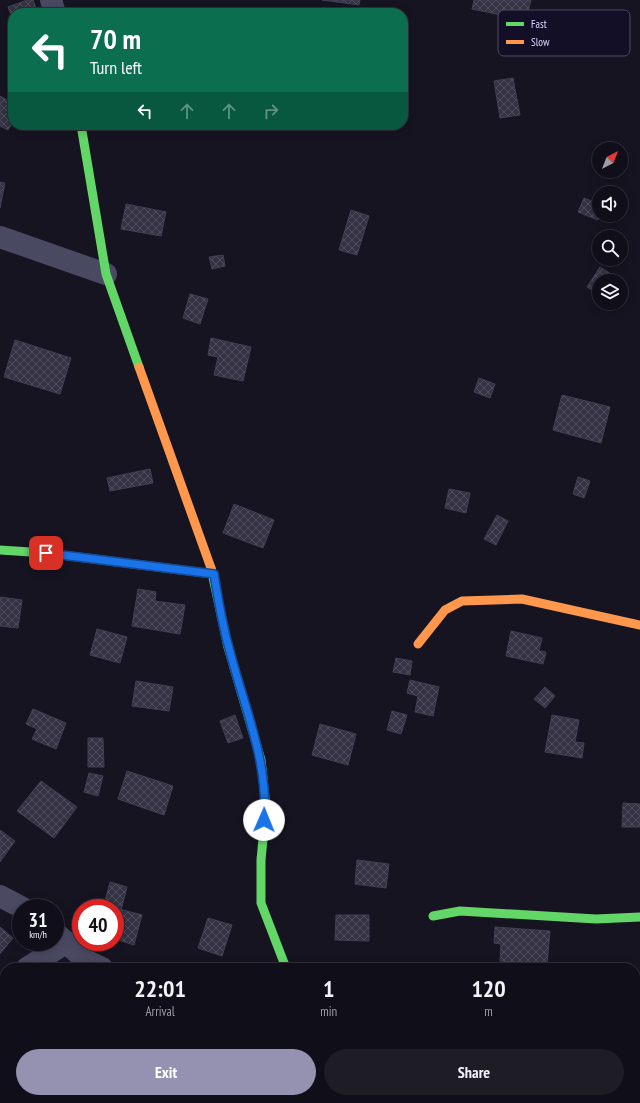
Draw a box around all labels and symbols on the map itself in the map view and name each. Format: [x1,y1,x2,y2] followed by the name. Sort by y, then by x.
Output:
[498,10,630,56] legend
[531,17,547,31] text: Fast
[531,35,550,49] text: Slow
[592,142,628,178] north arrow
[29,536,63,570] pin
[243,799,285,841] position arrow
[72,899,124,951] speed limit sign: 40

